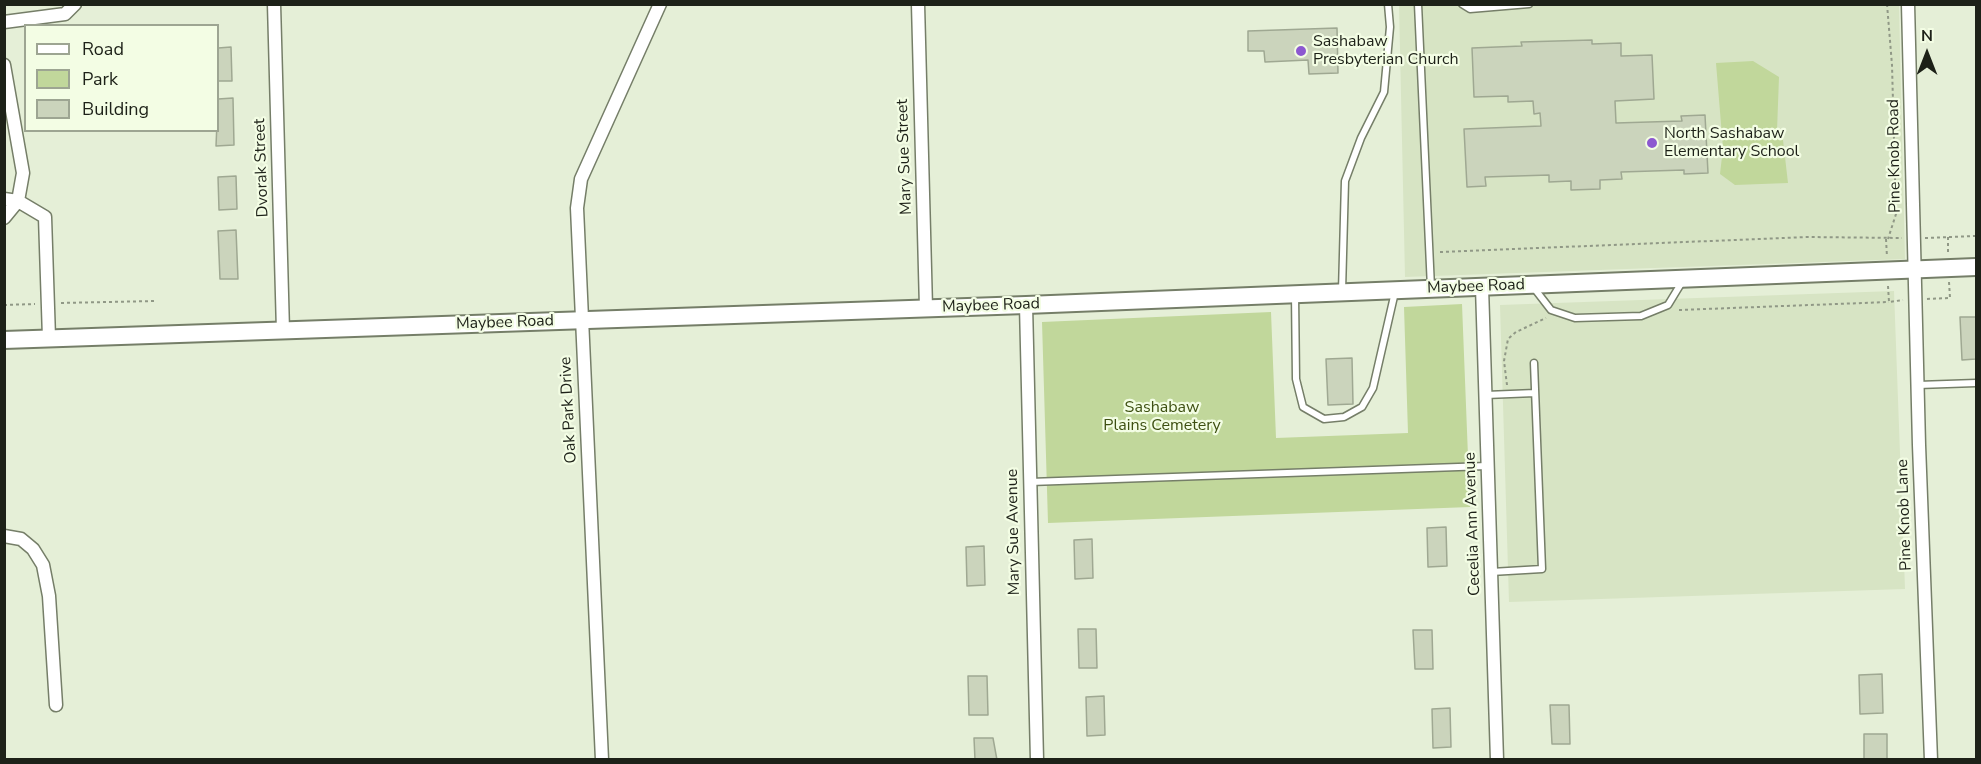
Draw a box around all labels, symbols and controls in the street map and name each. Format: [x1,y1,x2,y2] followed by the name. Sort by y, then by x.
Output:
[24,24,219,132] legend
[1897,24,1957,84] north arrow
[1921,25,1933,47] text: N
[1313,32,1458,70] place label: Sashabaw Presbyterian Church
[82,37,124,61] text: Road
[1294,44,1308,58] marker: Sashabaw Presbyterian Church
[82,67,118,91] text: Park
[82,97,149,121] text: Building
[893,99,917,215] street label: Mary Sue Street
[1884,99,1906,213] street label: Pine Knob Road
[251,118,273,218] street label: Dvorak Street
[1664,124,1799,162] place label: North Sashabaw Elementary School
[1645,136,1659,150] marker: North Sashabaw Elementary School
[1427,276,1525,298] street label: Maybee Road
[942,295,1040,317] street label: Maybee Road
[456,312,554,334] street label: Maybee Road
[557,356,581,464] street label: Oak Park Drive
[1103,398,1221,436] park label: Sashabaw Plains Cemetery
[1461,452,1485,596] street label: Cecelia Ann Avenue
[1893,459,1917,571] street label: Pine Knob Lane
[1003,469,1025,595] street label: Mary Sue Avenue

